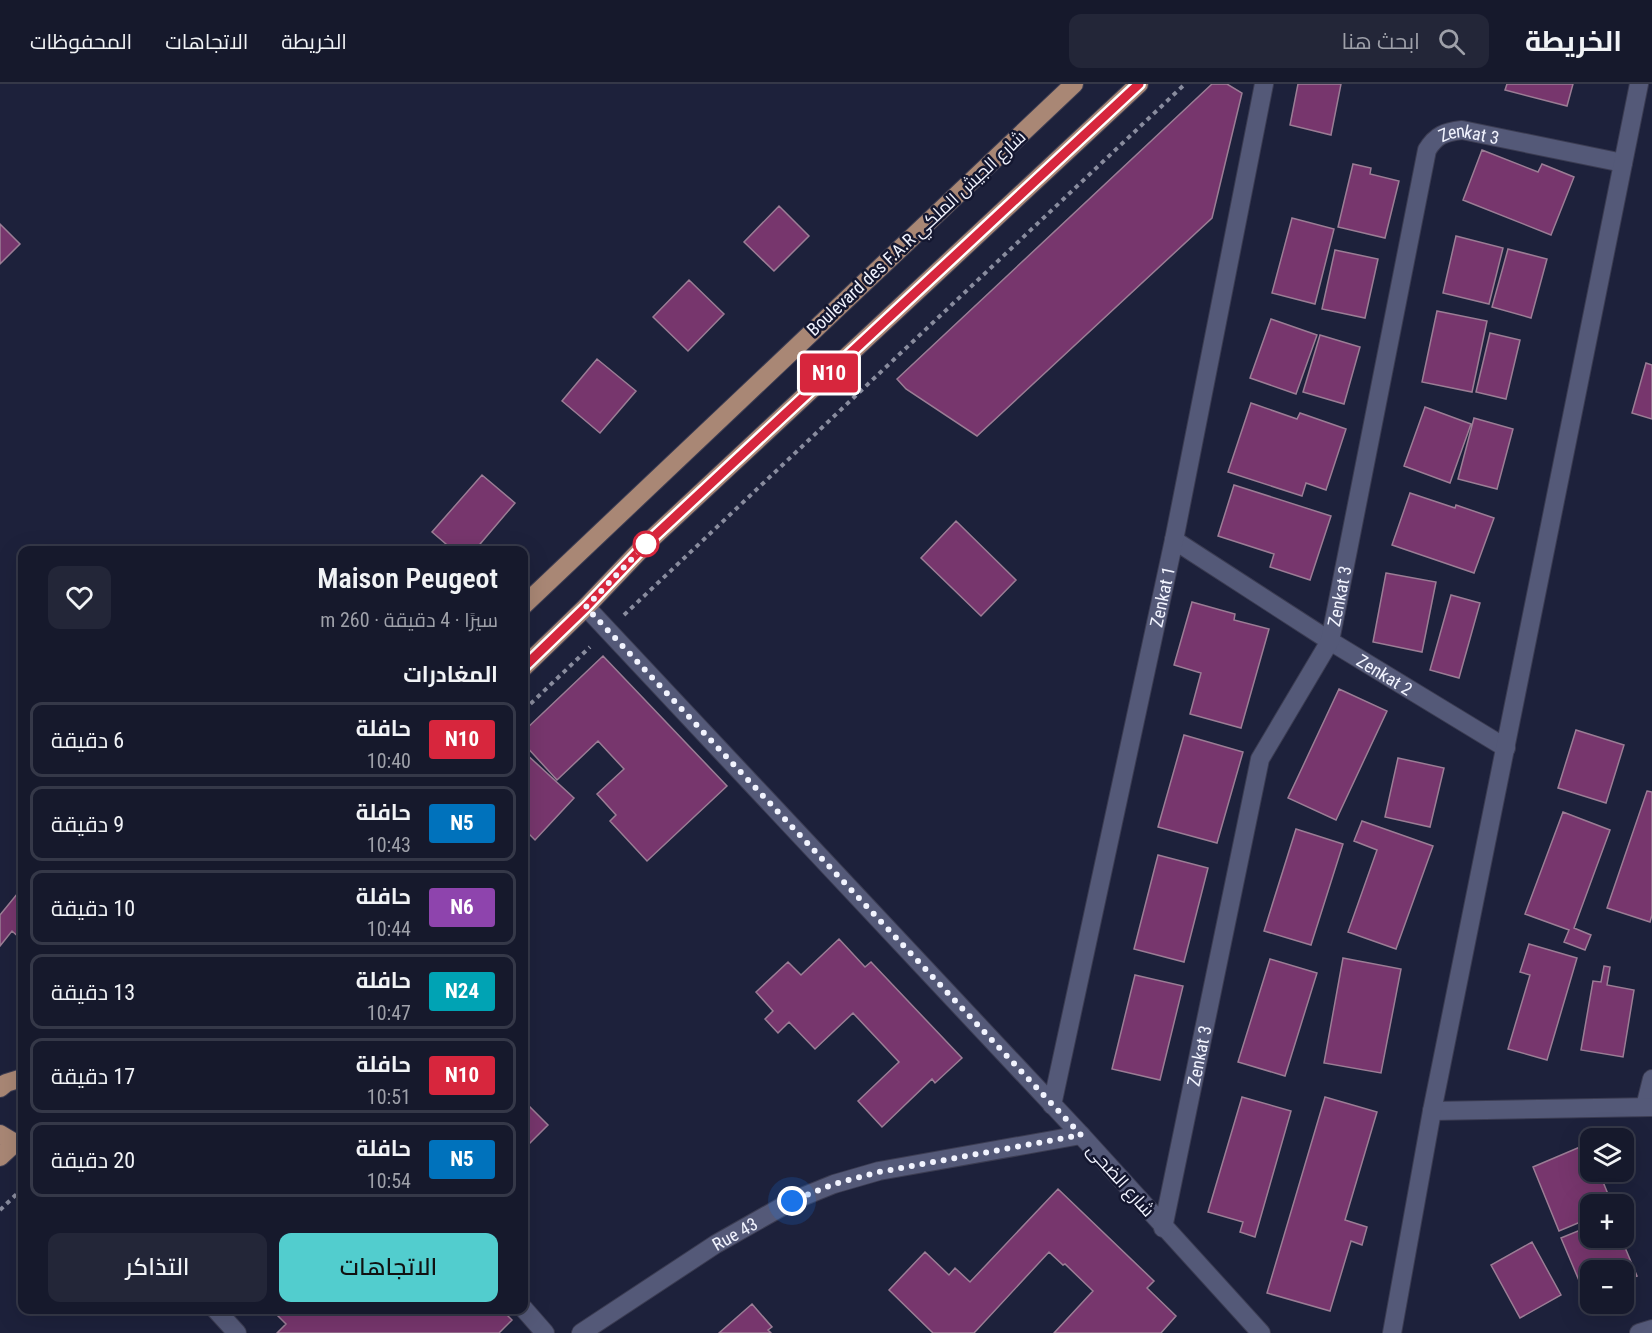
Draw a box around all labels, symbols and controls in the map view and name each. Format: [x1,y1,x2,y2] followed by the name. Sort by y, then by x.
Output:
[1069,14,1489,68] search box
[1435,25,1468,58] icon: search
[1525,25,1622,58] text: الخريطة
[1341,29,1420,54] text: ابحث هنا
[30,30,132,54] text: المحفوظات
[165,30,248,54] text: الاتجاهات
[281,30,347,54] text: الخريطة
[1435,119,1501,148] street label: Zenkat 3
[802,126,1032,343] street label: Boulevard des F.A.R شارع الجيش الملكي
[794,354,864,392] line badge: N10
[812,361,846,385] text: N10
[633,531,659,557] unlabelled marker
[317,562,498,595] text: Maison Peugeot
[1145,564,1179,629] street label: Zenkat 1
[1323,564,1355,628] street label: Zenkat 3
[48,566,111,629] button: heart
[320,608,498,632] text: سيرًا · 4 دقيقة · 260 m
[1353,649,1417,699] street label: Zenkat 2
[403,662,498,687] text: المغادرات
[356,716,411,741] text: حافلة
[445,727,479,751] text: N10
[51,728,124,753] text: 6 دقيقة
[367,749,411,773] text: 10:40
[356,800,411,825] text: حافلة
[450,811,474,835] text: N5
[51,812,124,837] text: 9 دقيقة
[367,833,411,857] text: 10:43
[356,884,411,909] text: حافلة
[450,895,474,919] text: N6
[51,896,135,921] text: 10 دقيقة
[367,917,411,941] text: 10:44
[356,968,411,993] text: حافلة
[445,979,479,1003] text: N24
[51,980,135,1005] text: 13 دقيقة
[367,1001,411,1025] text: 10:47
[1182,1023,1215,1088] street label: Zenkat 3
[356,1052,411,1077] text: حافلة
[445,1063,479,1087] text: N10
[51,1064,135,1089] text: 17 دقيقة
[367,1085,411,1109] text: 10:51
[1580,1128,1634,1314] map controls
[1580,1128,1634,1182] button: layers
[356,1136,411,1161] text: حافلة
[1081,1139,1159,1222] street label: شارع الضحى
[450,1147,474,1171] text: N5
[51,1148,135,1173] text: 20 دقيقة
[367,1169,411,1193] text: 10:54
[777,1186,807,1216] your location
[1580,1194,1634,1248] button: +
[708,1212,761,1255] street label: Rue 43
[48,1233,267,1302] button: التذاكر
[279,1233,498,1302] button: الاتجاهات
[1580,1260,1634,1314] button: −

